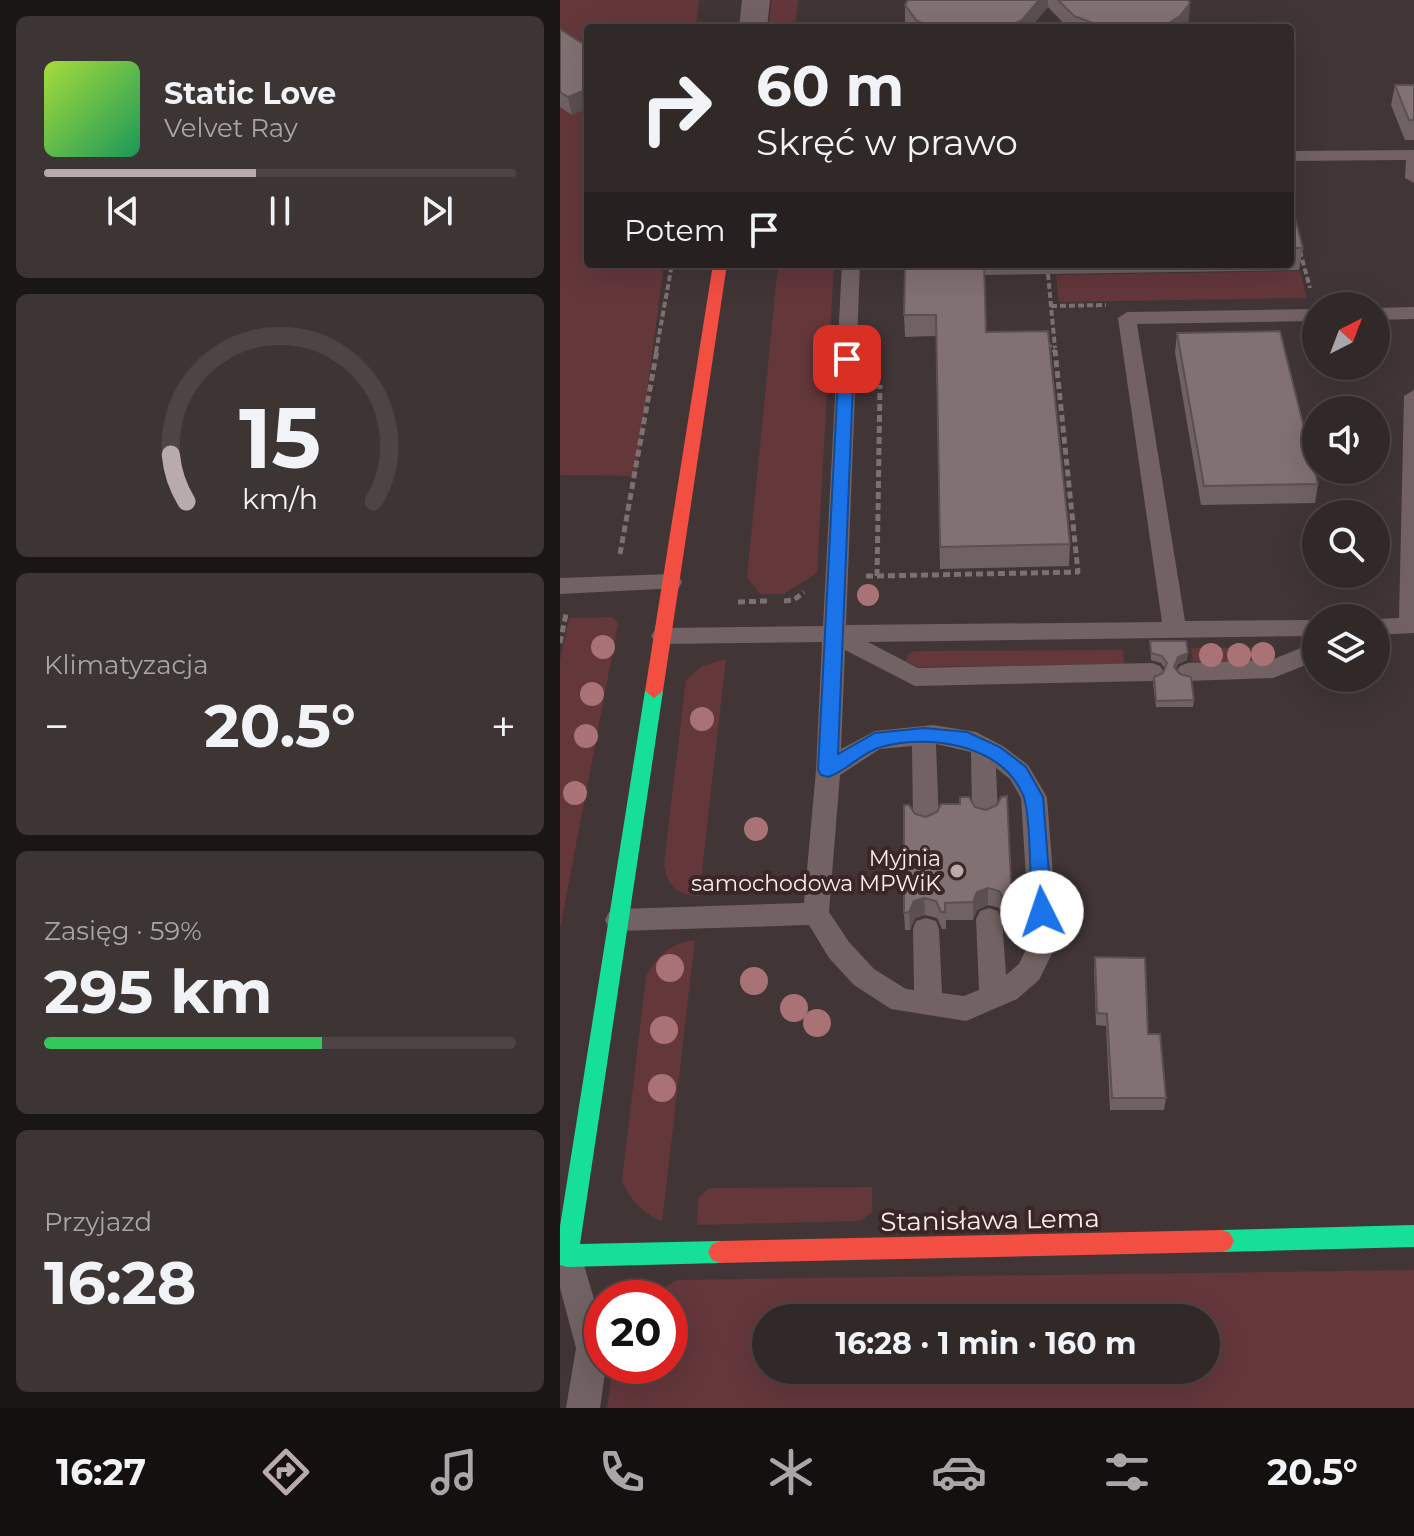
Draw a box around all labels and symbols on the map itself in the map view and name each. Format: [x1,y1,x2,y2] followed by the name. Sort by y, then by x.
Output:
[1302,292,1390,380] north arrow
[813,325,881,393] pin
[691,845,941,897] place label: Myjnia samochodowa MPWiK
[948,862,966,880] marker: Myjnia samochodowa MPWiK
[1000,870,1084,954] position arrow
[880,1202,1100,1238] street label: Stanisława Lema
[584,1280,688,1384] speed limit sign: 20

